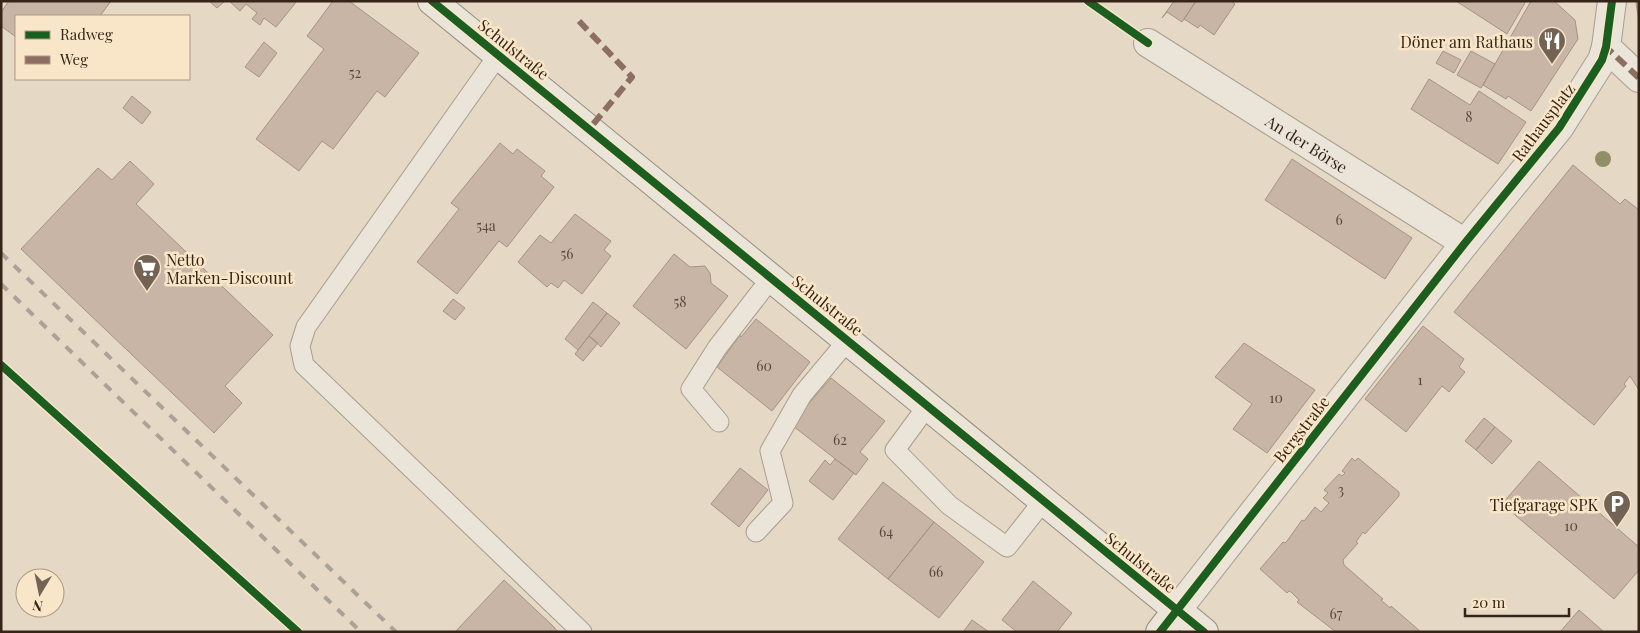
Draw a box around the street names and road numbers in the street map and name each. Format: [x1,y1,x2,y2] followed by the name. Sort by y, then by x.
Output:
[474,14,554,84] street label: Schulstraße
[1507,78,1580,165] street label: Rathausplatz
[1261,109,1352,177] street label: An der Börse
[788,270,868,340] street label: Schulstraße
[1268,391,1334,467] street label: Bergstraße
[1101,527,1181,597] street label: Schulstraße

